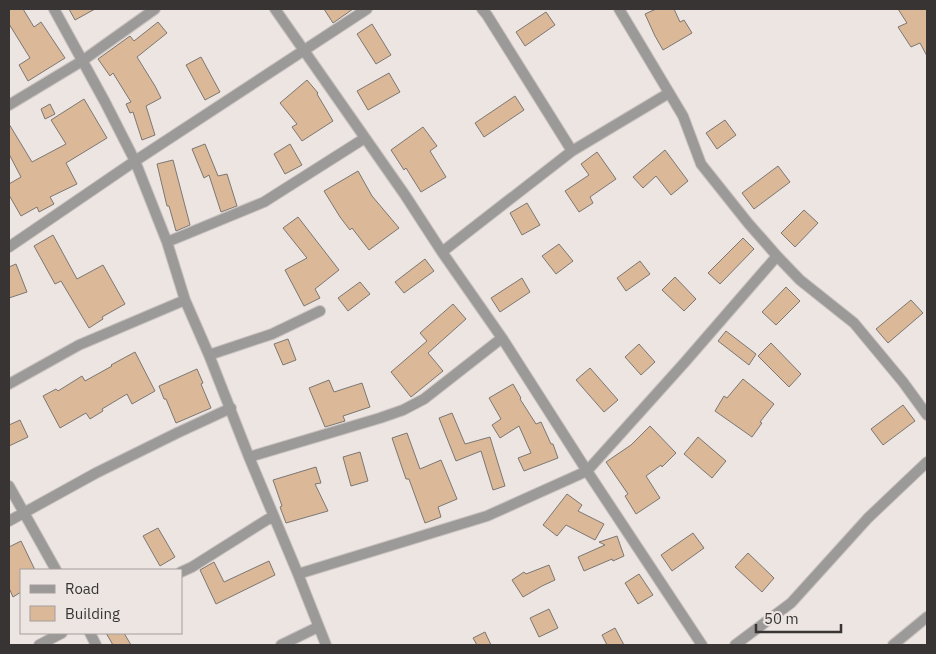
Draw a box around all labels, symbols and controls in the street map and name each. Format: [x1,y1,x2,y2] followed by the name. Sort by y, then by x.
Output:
[20,569,182,634] legend
[65,579,100,598] text: Road
[756,602,841,634] scale bar
[65,604,120,623] text: Building
[764,609,799,628] text: 50 m

